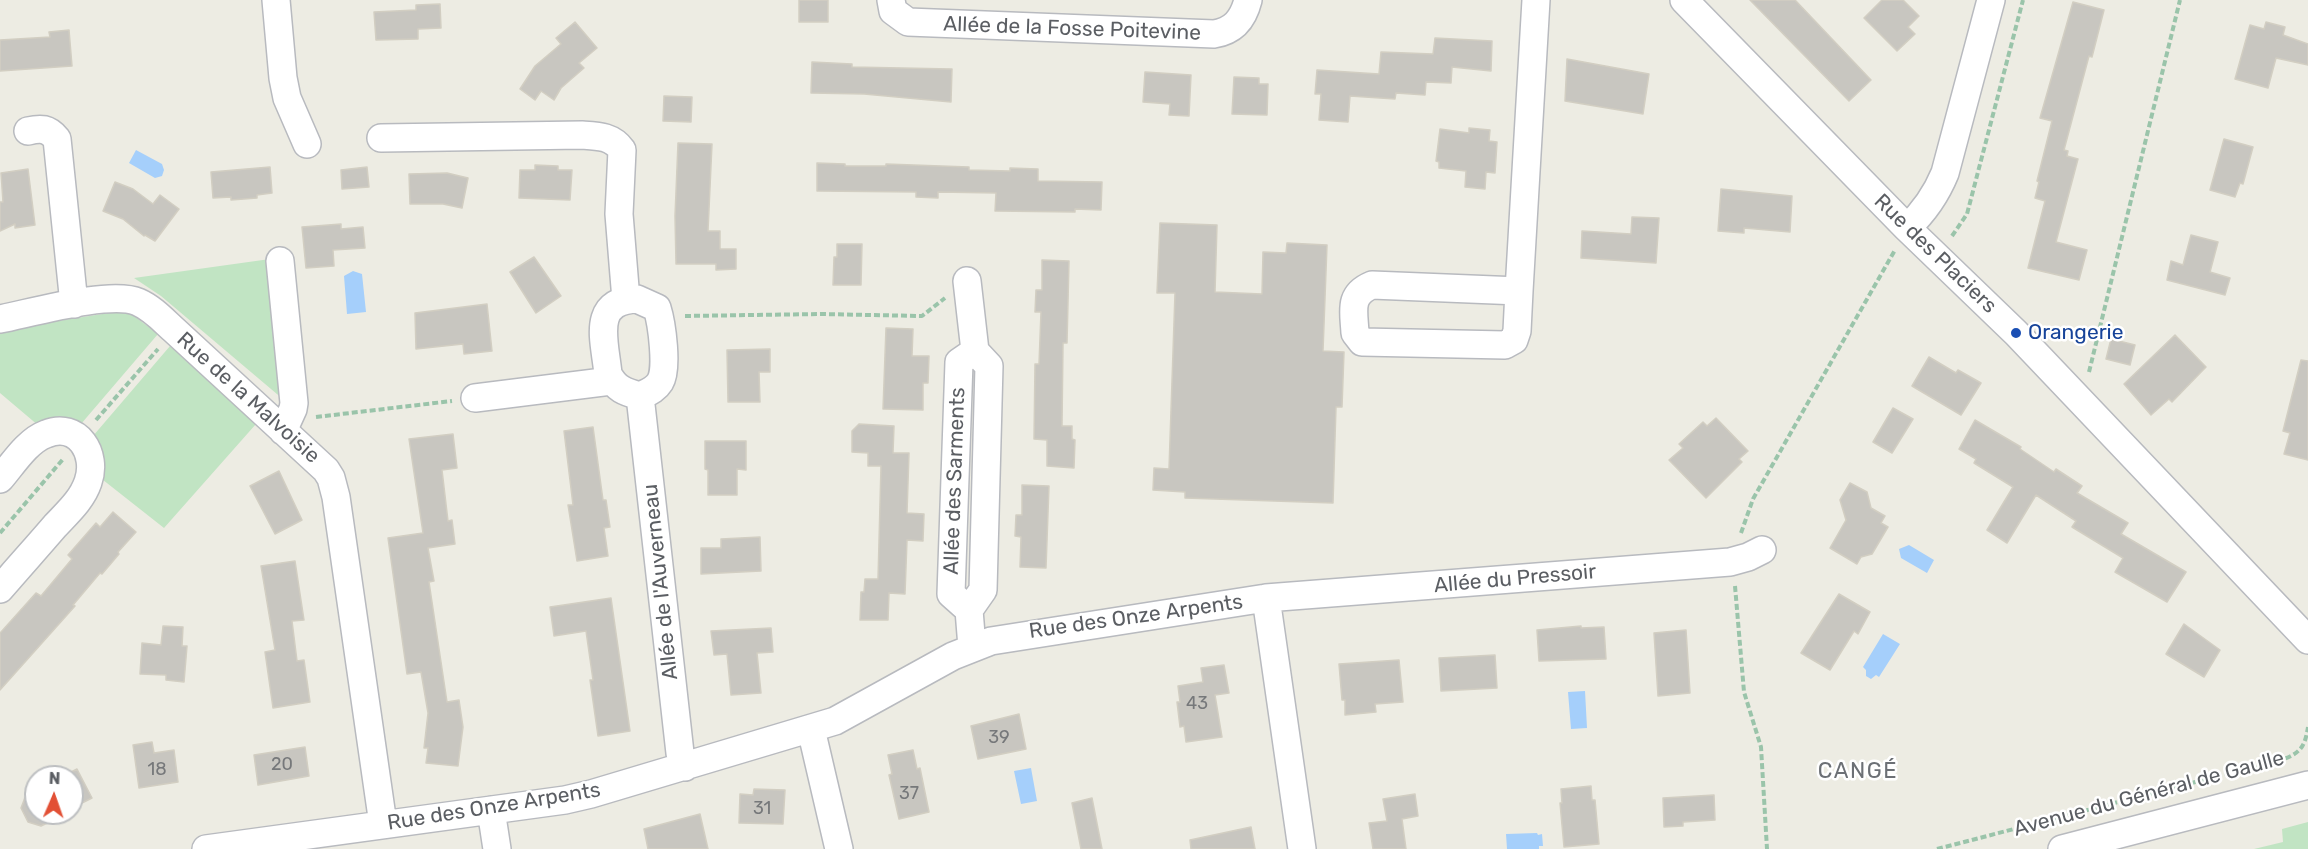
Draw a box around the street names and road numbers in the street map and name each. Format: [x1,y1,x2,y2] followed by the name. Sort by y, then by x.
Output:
[943,12,1201,46] street label: Allée de la Fosse Poitevine
[1868,189,2002,319] street label: Rue des Placiers
[171,327,325,469] street label: Rue de la Malvoisie
[939,387,971,575] street label: Allée des Sarments
[638,483,684,681] street label: Allée de l'Auverneau
[1433,559,1597,599] street label: Allée du Pressoir
[1027,590,1245,644] street label: Rue des Onze Arpents
[2011,746,2287,842] street label: Avenue du Général de Gaulle
[386,778,602,836] street label: Rue des Onze Arpents

